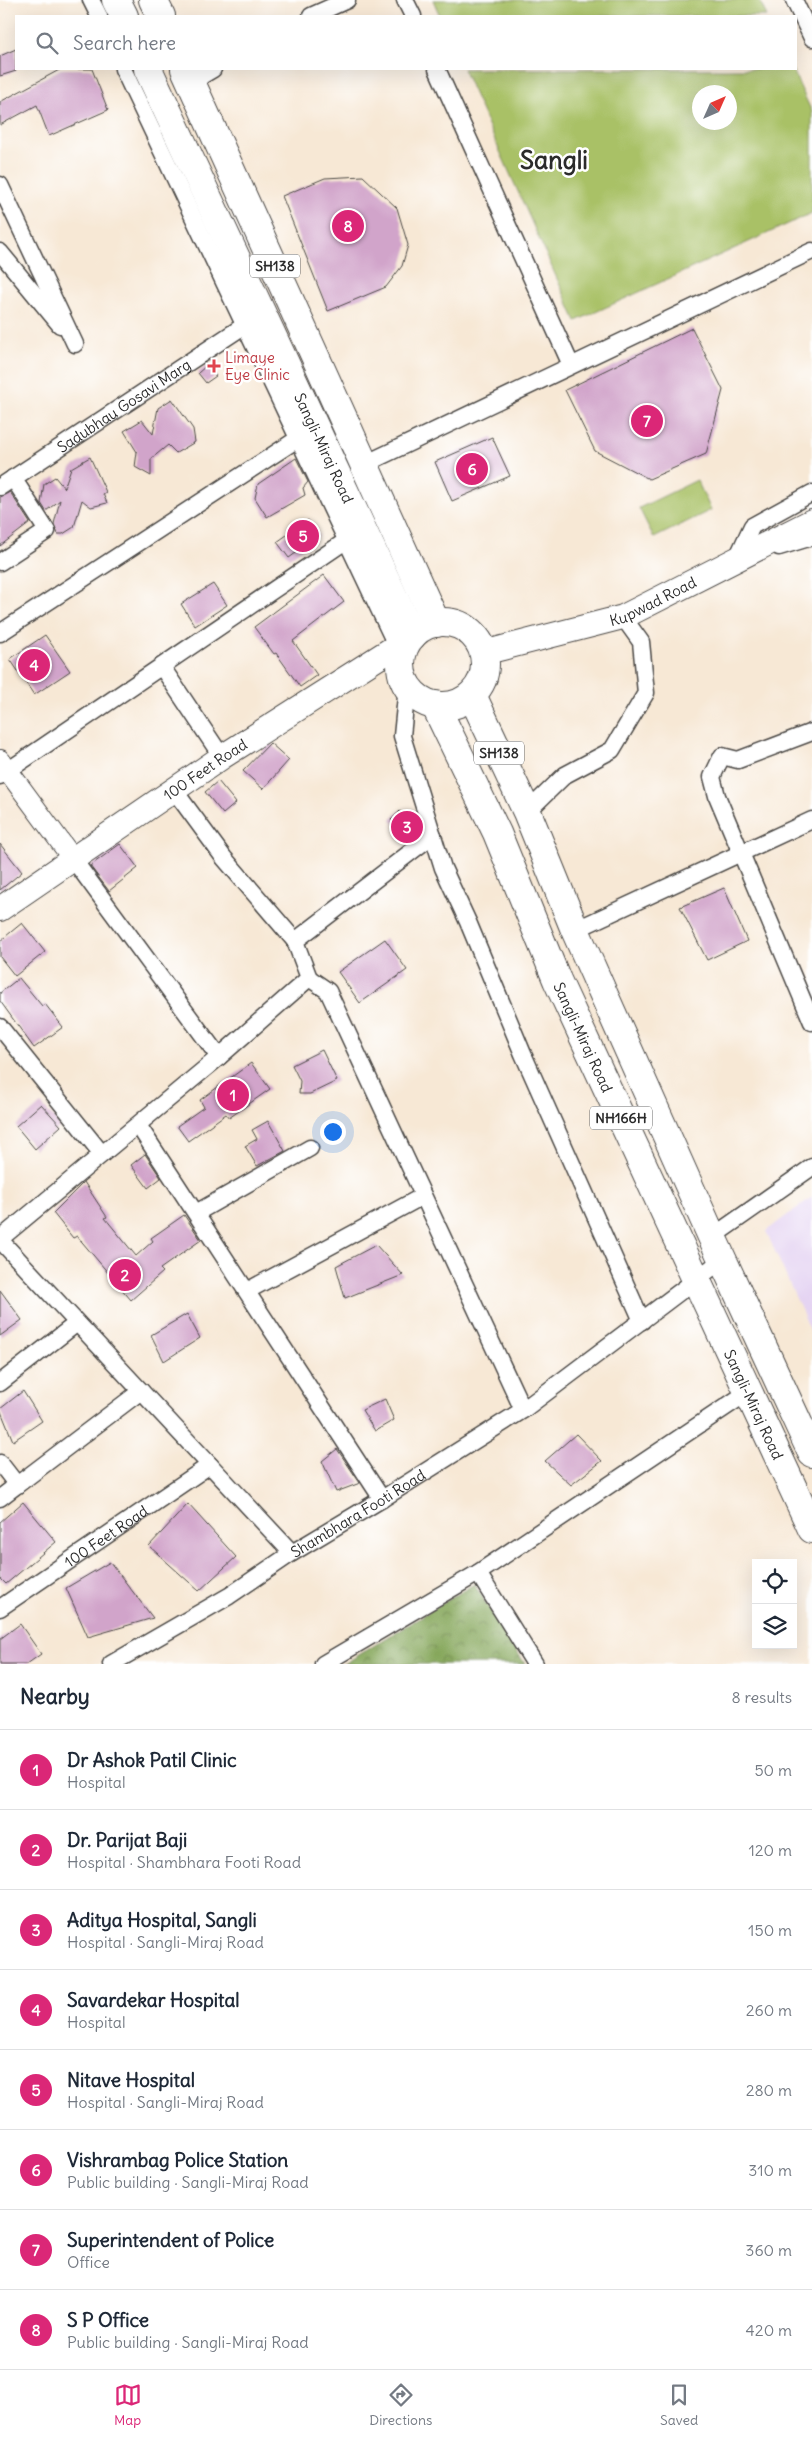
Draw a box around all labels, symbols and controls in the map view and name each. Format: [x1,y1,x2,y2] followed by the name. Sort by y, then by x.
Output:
[15,15,797,70] search box
[33,29,61,57] icon: search
[73,31,176,55] text: Search here
[692,85,737,130] north arrow
[520,144,588,176] district label: Sangli
[332,207,364,245] pin: 8
[250,255,300,278] road number: SH138
[225,348,290,384] place label: Limaye Eye Clinic
[53,354,194,456] street label: Sadubhau Gosavi Marg
[207,359,221,373] marker: Limaye Eye Clinic
[291,390,358,506] street label: Sangli-Miraj Road
[631,402,663,440] pin: 7
[456,450,488,488] pin: 6
[287,517,319,555] pin: 5
[607,572,699,630] street label: Kupwad Road
[18,646,50,684] pin: 4
[159,734,250,804] street label: 100 Feet Road
[474,741,524,764] road number: SH138
[391,808,423,846] pin: 3
[550,979,617,1095] street label: Sangli-Miraj Road
[217,1076,249,1114] pin: 1
[590,1106,652,1130] road number: NH166H
[320,1119,346,1145] your location
[109,1256,141,1294] pin: 2
[720,1346,788,1463] street label: Sangli-Miraj Road
[287,1465,429,1561] street label: Shambhara Footi Road
[60,1501,151,1571] street label: 100 Feet Road
[752,1559,797,1649] map controls
[752,1559,797,1604] button: locate
[752,1604,797,1649] button: layers
[20,1683,90,1710] text: Nearby
[731,1687,792,1707] text: 8 results
[67,1748,237,1772] text: Dr Ashok Patil Clinic
[33,1760,39,1780] text: 1
[754,1760,792,1780] text: 50 m
[67,1772,126,1792] text: Hospital
[67,1828,187,1852] text: Dr. Parijat Baji
[32,1840,40,1860] text: 2
[749,1840,792,1860] text: 120 m
[67,1852,301,1872] text: Hospital · Shambhara Footi Road
[67,1908,257,1932] text: Aditya Hospital, Sangli
[31,1920,41,1940] text: 3
[748,1920,792,1940] text: 150 m
[67,1932,264,1952] text: Hospital · Sangli-Miraj Road
[67,1988,239,2012] text: Savardekar Hospital
[31,2000,41,2020] text: 4
[746,2000,792,2020] text: 260 m
[67,2012,126,2032] text: Hospital
[67,2068,195,2092] text: Nitave Hospital
[31,2080,41,2100] text: 5
[746,2080,792,2100] text: 280 m
[67,2092,264,2112] text: Hospital · Sangli-Miraj Road
[67,2148,288,2172] text: Vishrambag Police Station
[31,2160,41,2180] text: 6
[748,2160,792,2180] text: 310 m
[67,2172,309,2192] text: Public building · Sangli-Miraj Road
[67,2228,274,2252] text: Superintendent of Police
[32,2240,40,2260] text: 7
[745,2240,792,2260] text: 360 m
[67,2252,110,2272] text: Office
[67,2308,149,2332] text: S P Office
[31,2320,41,2340] text: 8
[746,2320,792,2340] text: 420 m
[67,2332,309,2352] text: Public building · Sangli-Miraj Road
[114,2381,142,2429] tab: Map
[369,2381,432,2429] tab: Directions
[660,2381,698,2429] tab: Saved

